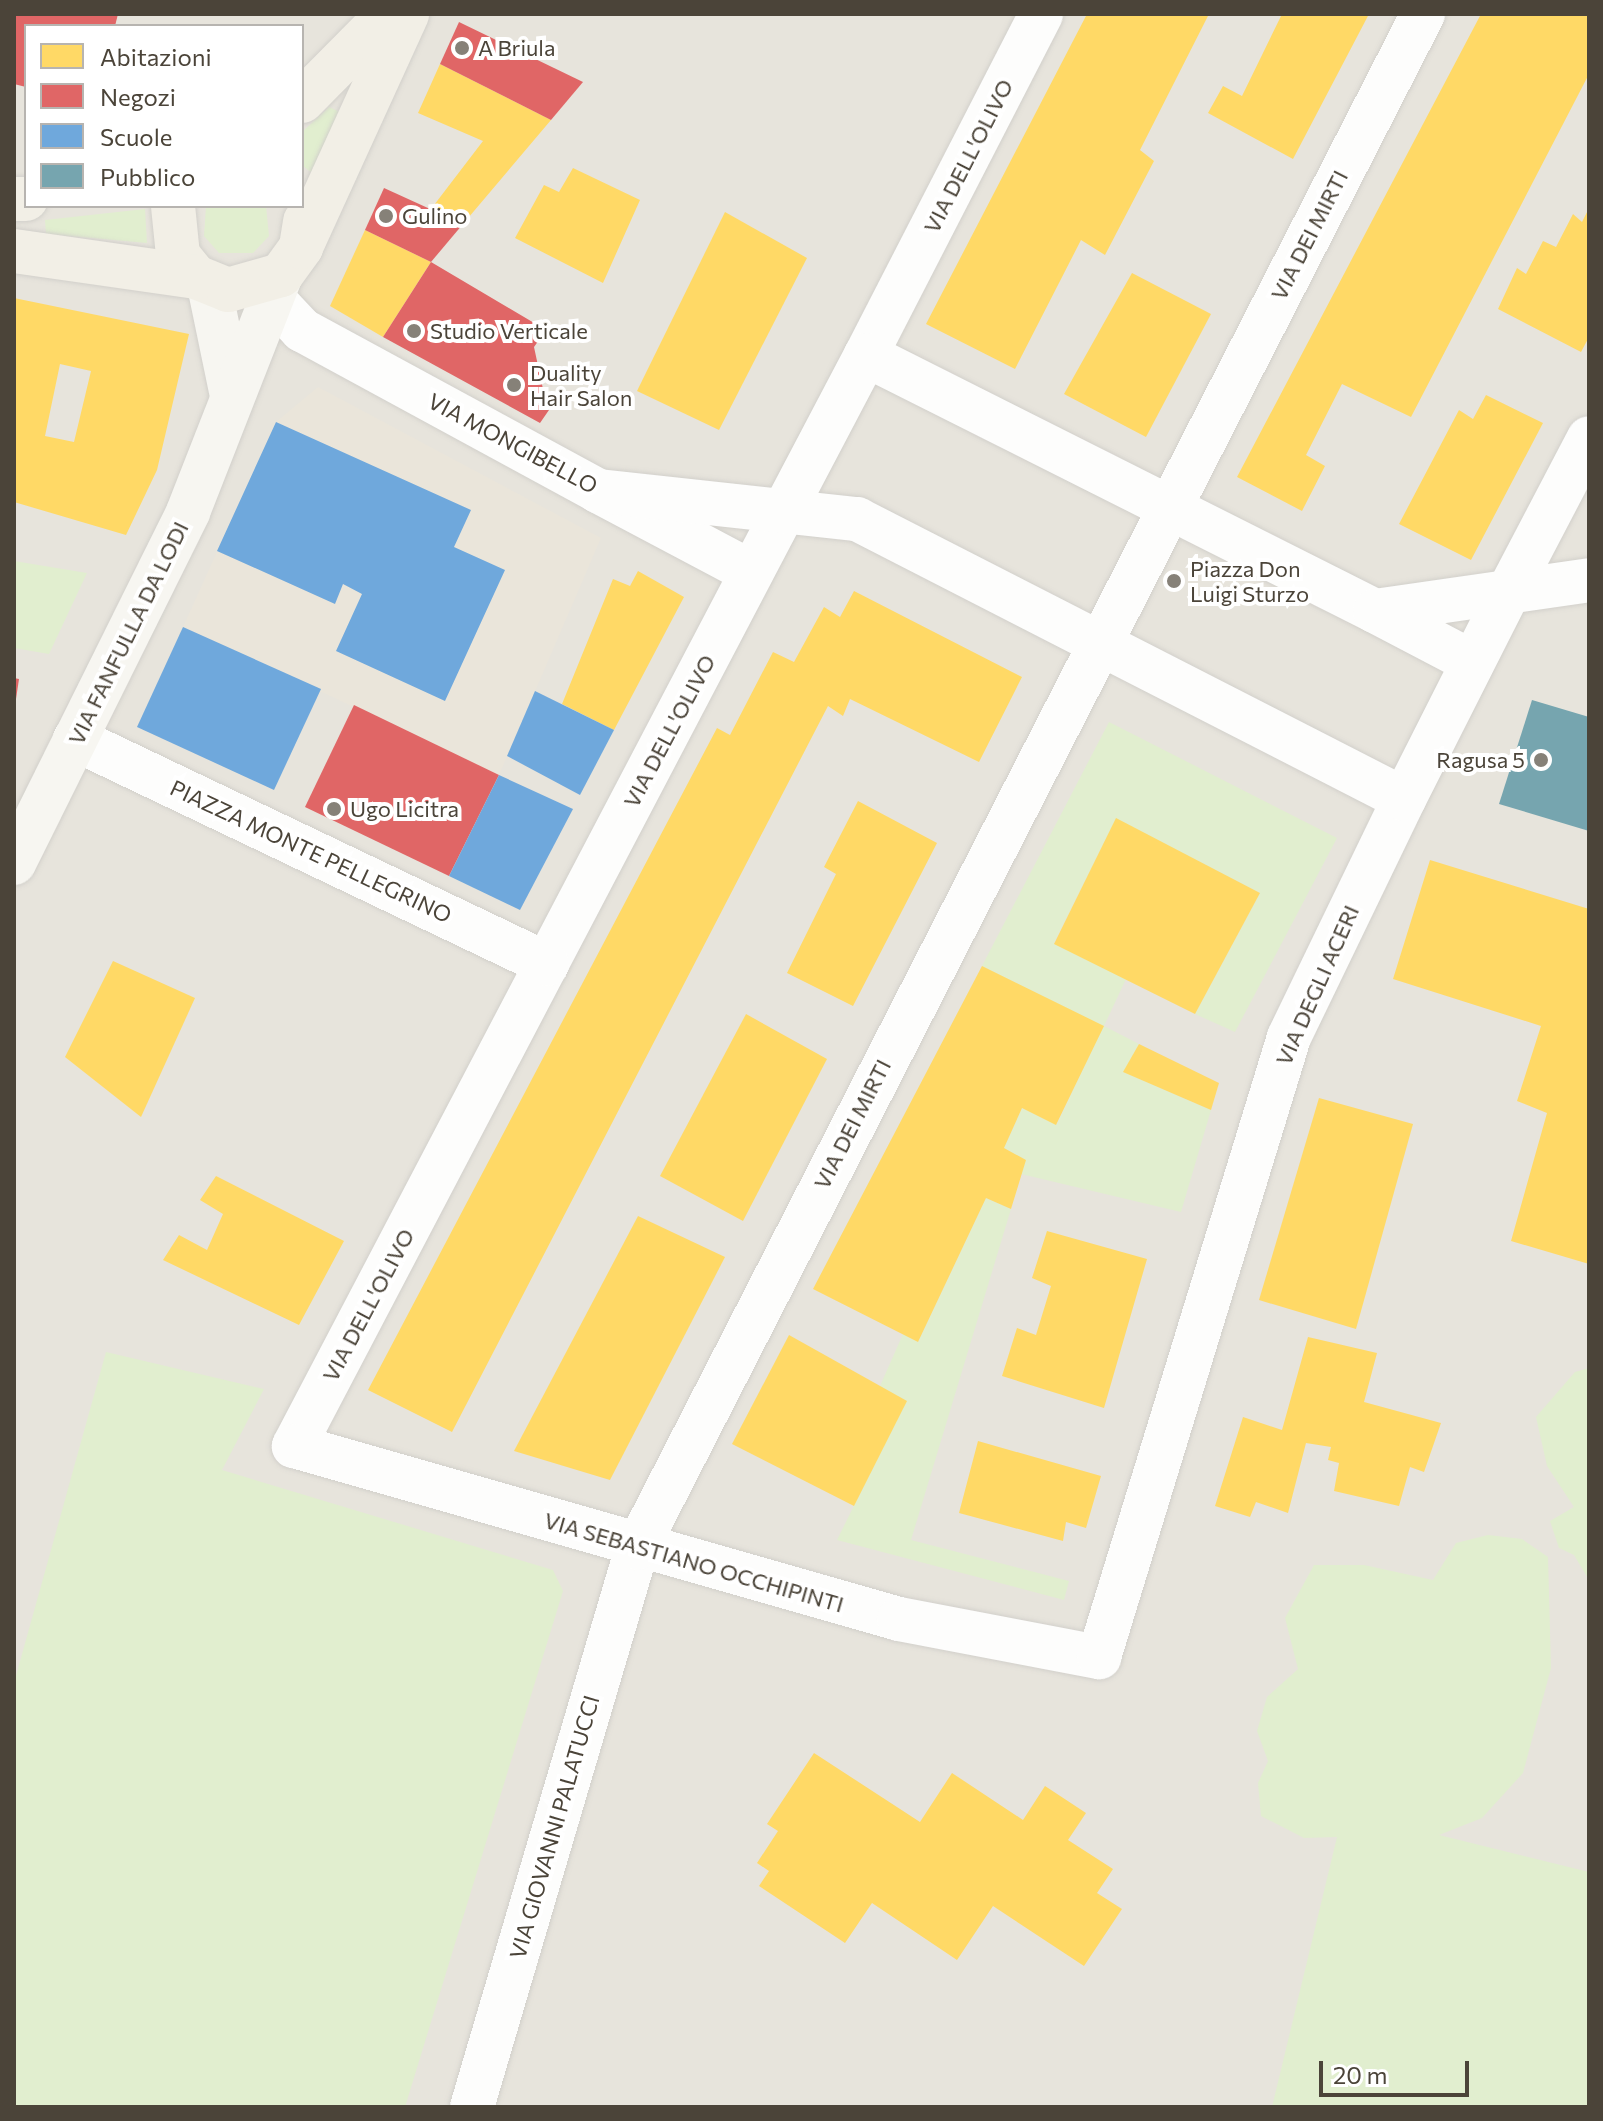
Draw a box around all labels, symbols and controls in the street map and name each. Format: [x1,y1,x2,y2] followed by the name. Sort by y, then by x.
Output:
[24,24,304,208] legend
[478,35,555,61] place label: A Briula
[453,39,471,57] marker: A Briula
[100,42,212,71] text: Abitazioni
[918,75,1018,237] street label: VIA DELL'OLIVO
[100,82,176,111] text: Negozi
[100,122,172,151] text: Scuole
[100,162,195,191] text: Pubblico
[1265,166,1353,304] street label: VIA DEI MIRTI
[402,203,467,229] place label: Gulino
[377,207,395,225] marker: Gulino
[430,318,588,344] place label: Studio Verticale
[405,322,423,340] marker: Studio Verticale
[530,359,632,410] place label: Duality Hair Salon
[505,376,523,394] marker: Duality Hair Salon
[424,387,602,499] street label: VIA MONGIBELLO
[62,517,194,749] street label: VIA FANFULLA DA LODI
[1190,555,1309,606] place label: Piazza Don Luigi Sturzo
[1165,572,1183,590] marker: Piazza Don Luigi Sturzo
[618,650,720,812] street label: VIA DELL'OLIVO
[1436,747,1525,773] place label: Ragusa 5
[1532,751,1550,769] marker: Ragusa 5
[166,774,456,928] street label: PIAZZA MONTE PELLEGRINO
[350,796,459,822] place label: Ugo Licitra
[325,800,343,818] marker: Ugo Licitra
[1270,901,1364,1069] street label: VIA DEGLI ACERI
[808,1055,896,1193] street label: VIA DEI MIRTI
[317,1224,419,1386] street label: VIA DELL'OLIVO
[541,1507,847,1617] street label: VIA SEBASTIANO OCCHIPINTI
[504,1692,604,1962] street label: VIA GIOVANNI PALATUCCI
[1323,2045,1473,2095] scale bar
[1333,2060,1387,2089] text: 20 m

